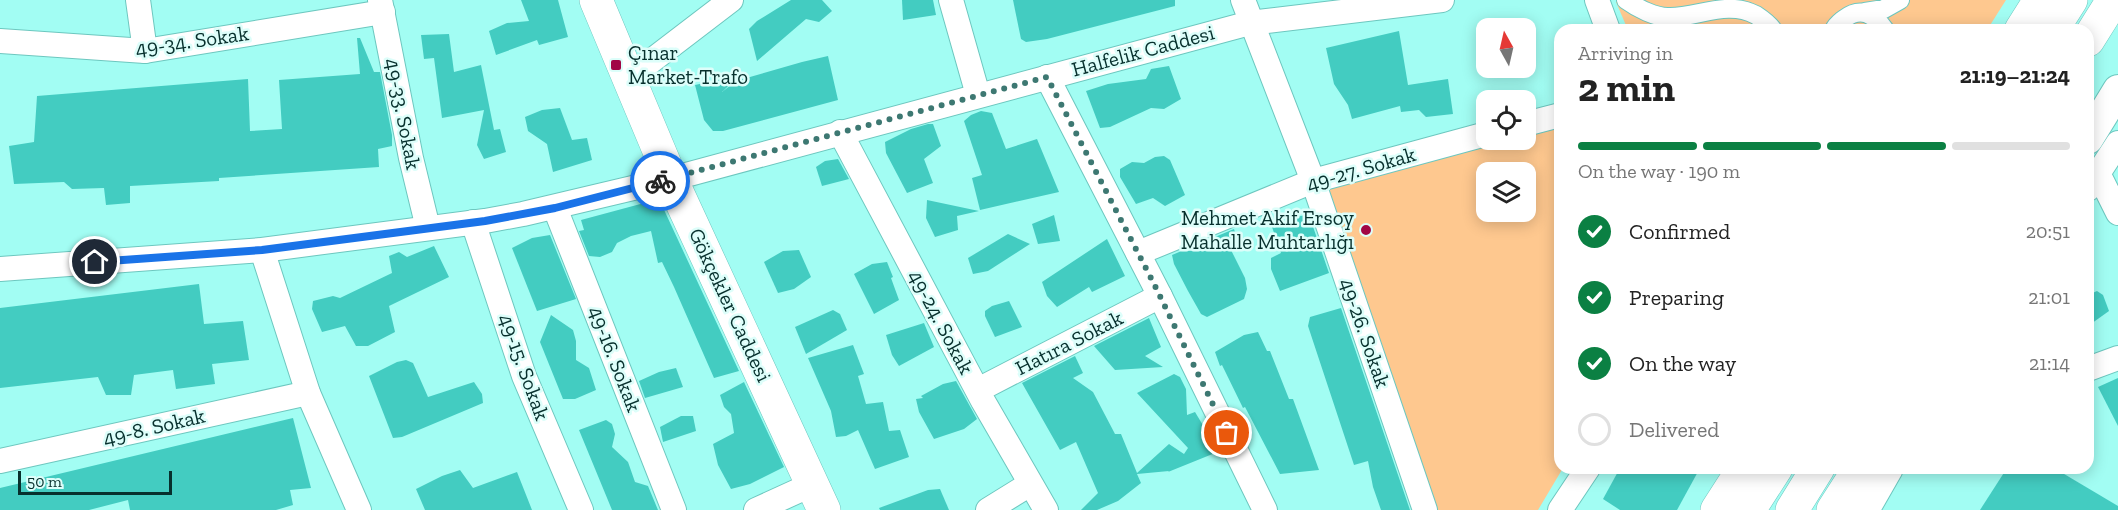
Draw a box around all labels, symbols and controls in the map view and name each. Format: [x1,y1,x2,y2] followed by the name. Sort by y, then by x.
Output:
[1476,18,1536,78] north arrow
[1476,18,1536,222] map controls
[1069,19,1217,82] street label: Halfelik Caddesi
[134,20,250,61] street label: 49-34. Sokak
[628,40,748,89] place label: Çınar Market-Trafo
[1578,41,1673,65] text: Arriving in
[380,56,427,172] street label: 49-33. Sokak
[609,58,623,72] marker: Çınar Market-Trafo
[1960,62,2070,89] text: 21:19–21:24
[1578,64,1675,111] text: 2 min
[1476,90,1536,150] button: locate
[1303,141,1418,196] street label: 49-27. Sokak
[630,151,690,211] courier
[1578,159,1740,183] text: On the way · 190 m
[1476,162,1536,222] button: layers
[644,165,677,198] icon: bike
[1181,205,1354,254] place label: Mehmet Akif Ersoy Mahalle Muhtarlığı
[1578,215,1611,248] icon: check
[1629,218,1730,245] text: Confirmed
[2026,219,2070,243] text: 20:51
[1359,223,1373,237] marker: Mehmet Akif Ersoy Mahalle Muhtarlığı
[684,224,777,386] street label: Gökçekler Caddesi
[69,236,120,287] pin
[78,245,111,278] icon: home
[903,265,979,378] street label: 49-24. Sokak
[1335,275,1396,391] street label: 49-26. Sokak
[1578,281,1611,314] icon: check
[1629,284,1724,311] text: Preparing
[2028,285,2070,309] text: 21:01
[584,302,647,415] street label: 49-16. Sokak
[1011,305,1127,380] street label: Hatıra Sokak
[494,310,555,423] street label: 49-15. Sokak
[1578,347,1611,380] icon: check
[1629,350,1736,377] text: On the way
[2029,351,2070,375] text: 21:14
[100,403,207,450] street label: 49-8. Sokak
[1201,407,1252,458] pin
[1210,416,1243,449] icon: bag
[1629,416,1719,443] text: Delivered
[18,468,172,496] scale bar
[27,472,62,491] text: 50 m

